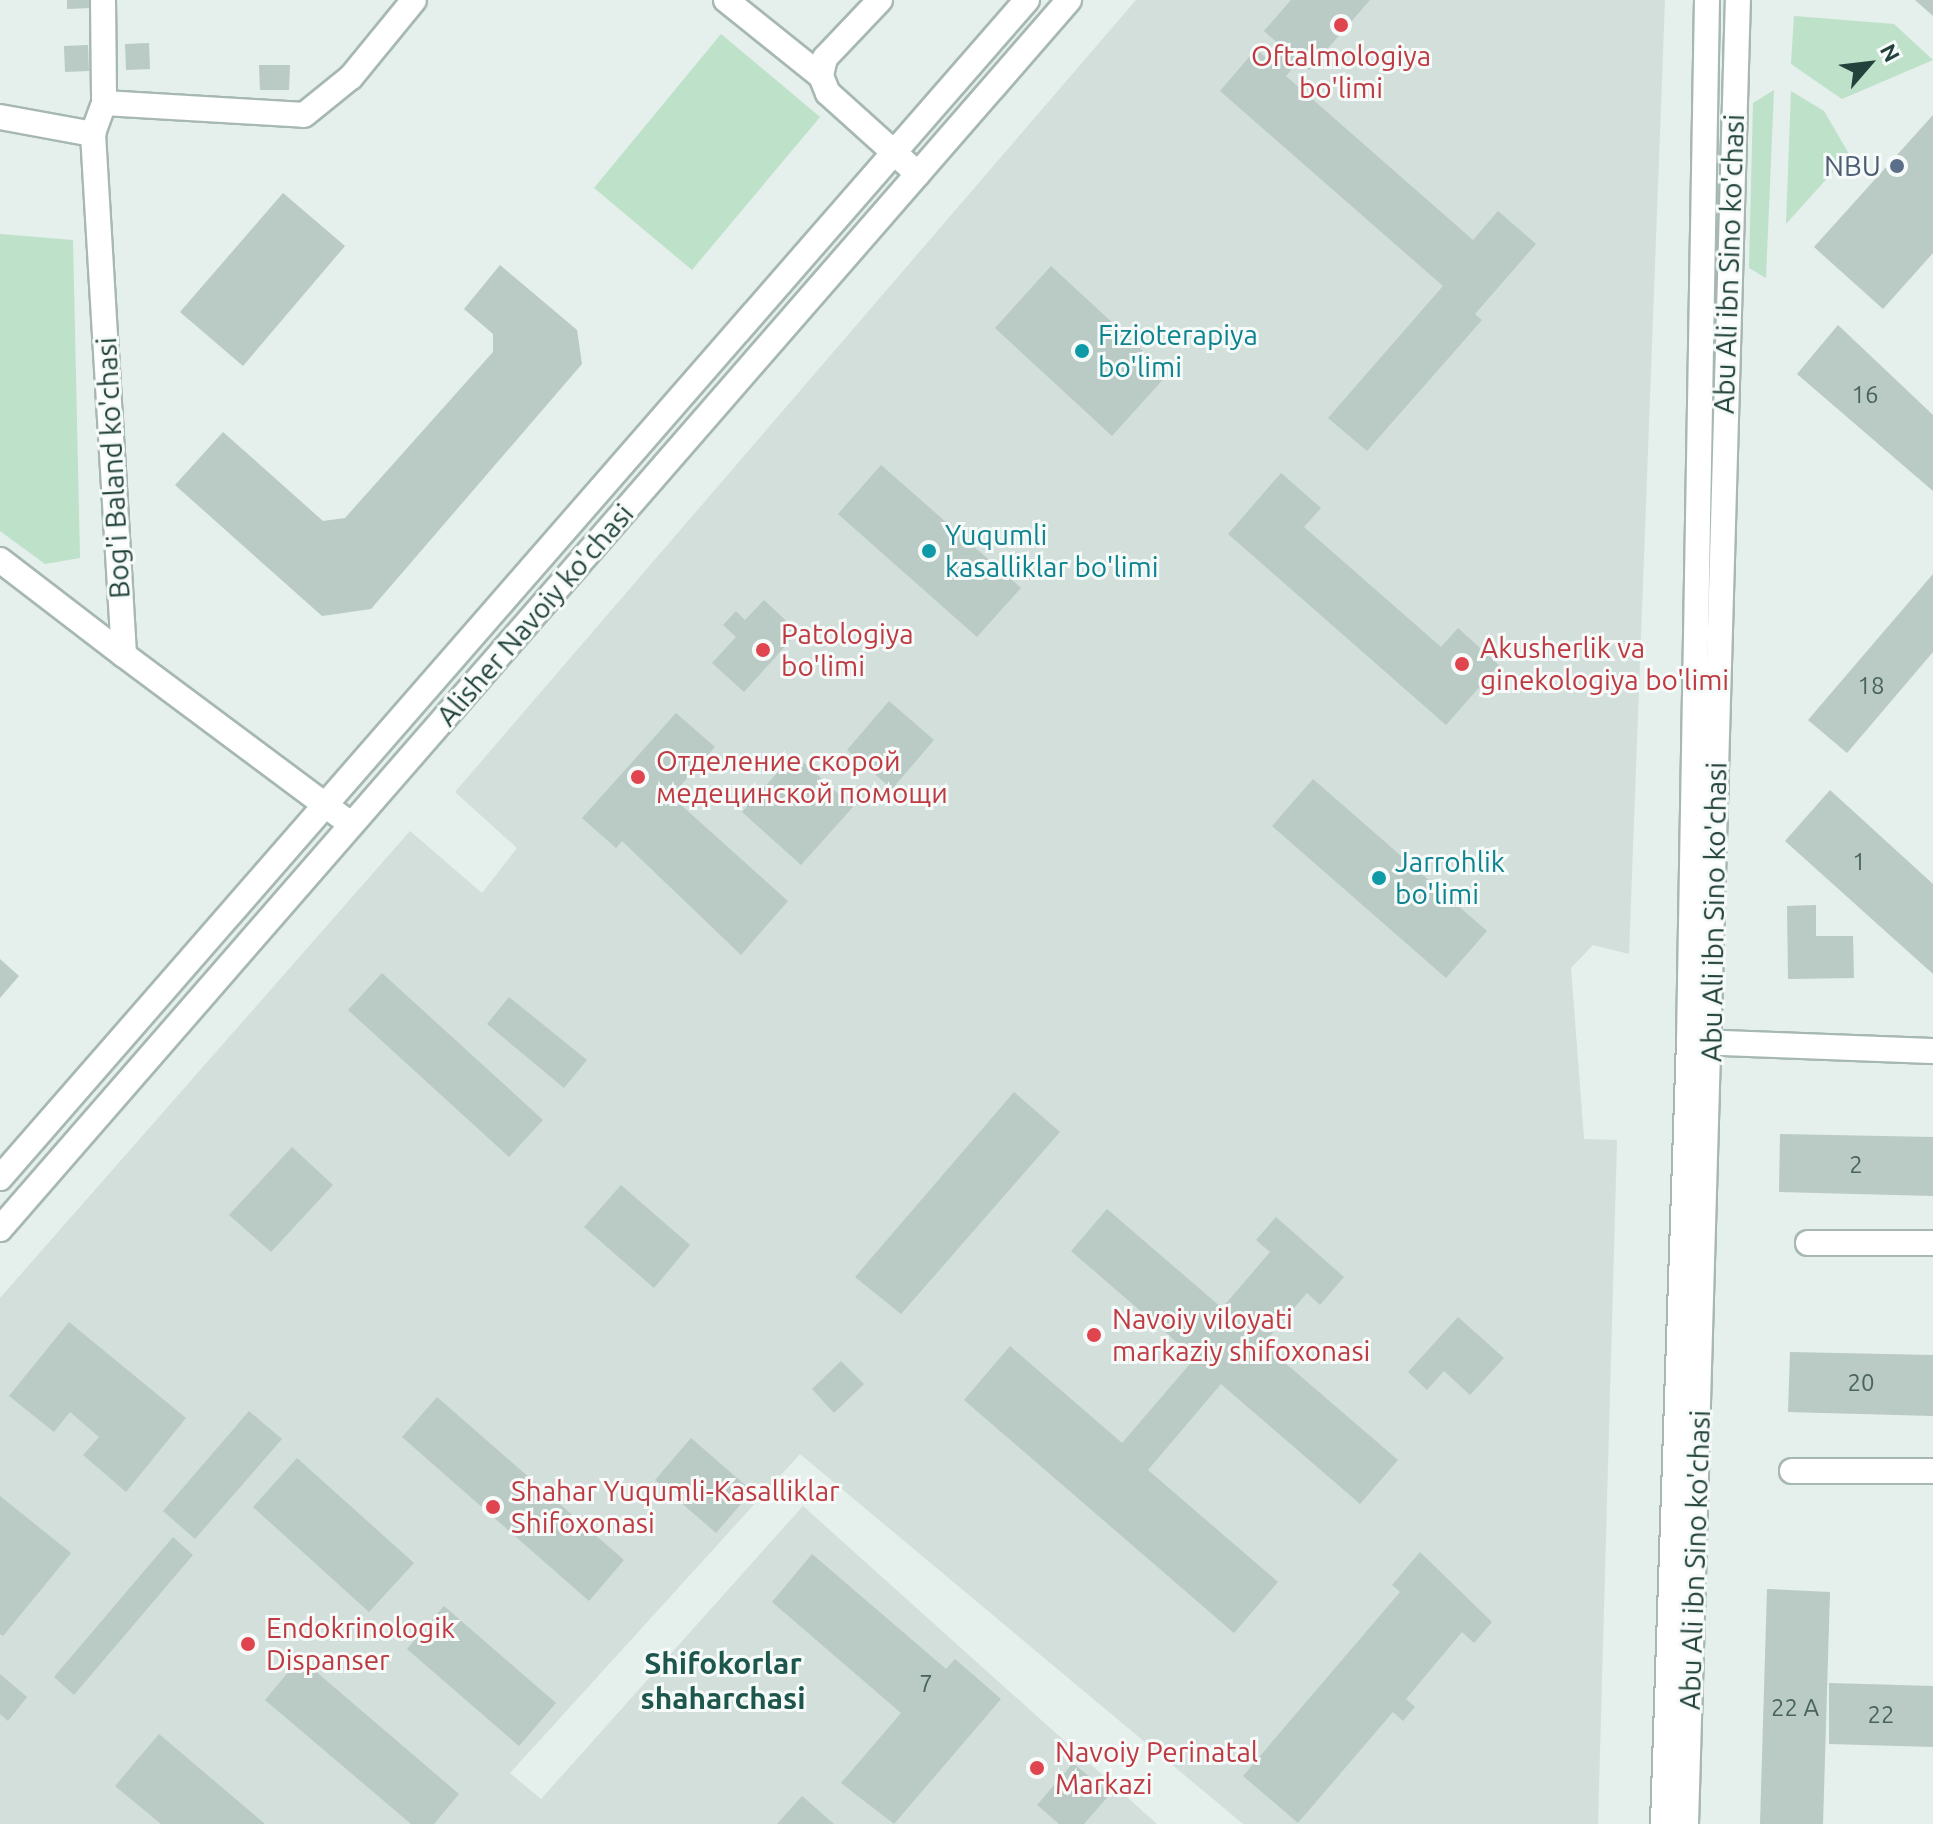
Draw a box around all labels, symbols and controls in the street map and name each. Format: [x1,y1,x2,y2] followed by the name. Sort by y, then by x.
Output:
[1330,14,1352,36] marker: Oftalmologiya bo'limi
[1829,24,1909,104] north arrow
[1251,39,1431,105] place label: Oftalmologiya bo'limi
[1876,39,1906,66] text: N
[1707,113,1751,415] street label: Abu Ali ibn Sino ko'chasi
[1824,149,1881,183] place label: NBU
[1888,157,1906,175] marker: NBU
[1098,318,1258,384] place label: Fizioterapiya bo'limi
[89,337,137,599] street label: Bog'i Baland ko'chasi
[1073,342,1091,360] marker: Fizioterapiya bo'limi
[1851,381,1879,409] house number: 16
[430,497,640,733] street label: Alisher Navoiy ko'chasi
[945,518,1158,584] place label: Yuqumli kasalliklar bo'limi
[920,542,938,560] marker: Yuqumli kasalliklar bo'limi
[781,617,914,683] place label: Patologiya bo'limi
[1480,631,1729,697] place label: Akusherlik va ginekologiya bo'limi
[752,639,774,661] marker: Patologiya bo'limi
[1451,653,1473,675] marker: Akusherlik va ginekologiya bo'limi
[1857,672,1885,700] house number: 18
[656,744,948,810] place label: Отделение скорой медецинской помощи
[1695,762,1733,1062] street label: Abu Ali ibn Sino ko'chasi
[627,766,649,788] marker: Отделение скорой медецинской помощи
[1395,845,1505,911] place label: Jarrohlik bo'limi
[1852,848,1866,876] house number: 1
[1370,869,1388,887] marker: Jarrohlik bo'limi
[1849,1151,1863,1179] house number: 2
[1112,1302,1370,1368] place label: Navoiy viloyati markaziy shifoxonasi
[1083,1324,1105,1346] marker: Navoiy viloyati markaziy shifoxonasi
[1847,1369,1875,1397] house number: 20
[1673,1409,1717,1711] street label: Abu Ali ibn Sino ko'chasi
[511,1474,840,1540] place label: Shahar Yuqumli-Kasalliklar Shifoxonasi
[482,1496,504,1518] marker: Shahar Yuqumli-Kasalliklar Shifoxonasi
[266,1611,455,1677] place label: Endokrinologik Dispanser
[237,1633,259,1655] marker: Endokrinologik Dispanser
[640,1645,806,1716] district label: Shifokorlar shaharchasi
[919,1670,933,1698] house number: 7
[1771,1694,1819,1722] house number: 22 А
[1867,1701,1895,1729] house number: 22
[1055,1735,1258,1801] place label: Navoiy Perinatal Markazi
[1026,1757,1048,1779] marker: Navoiy Perinatal Markazi

